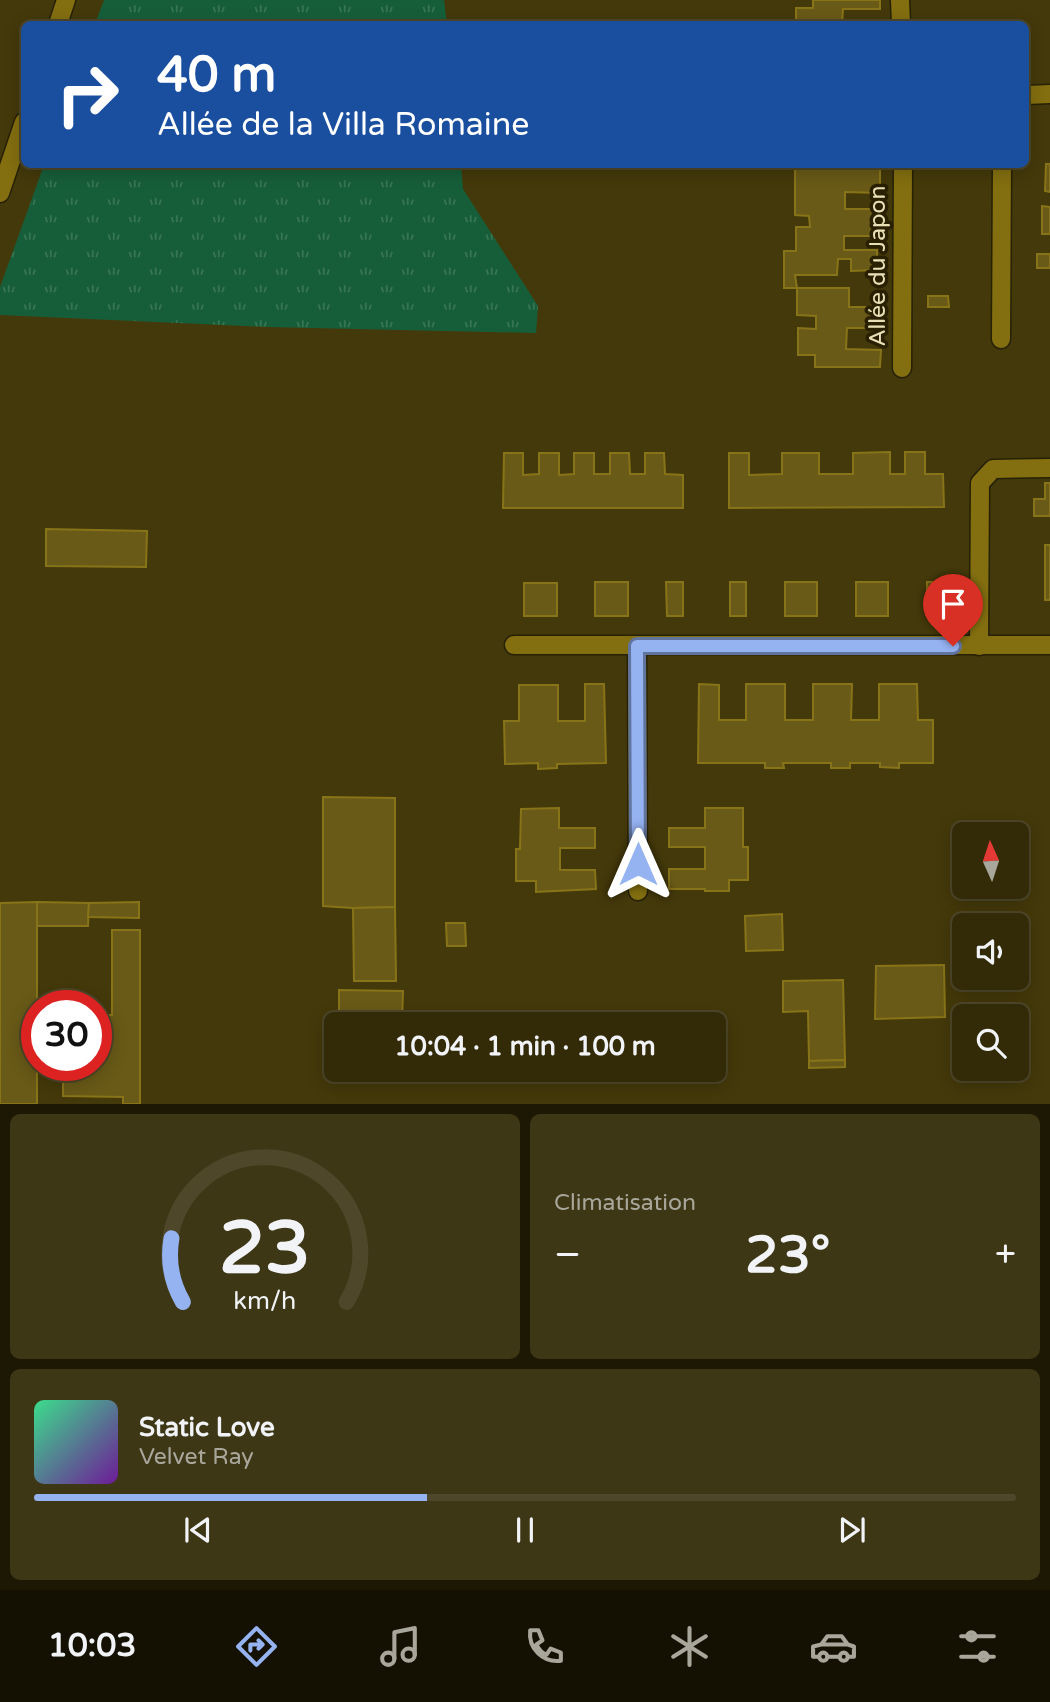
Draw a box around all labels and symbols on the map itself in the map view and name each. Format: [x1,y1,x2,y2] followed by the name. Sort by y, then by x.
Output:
[864,185,892,347] street label: Allée du Japon
[923,574,983,646] pin
[952,822,1029,900] north arrow
[601,827,675,901] position arrow
[21,990,112,1081] speed limit sign: 30

